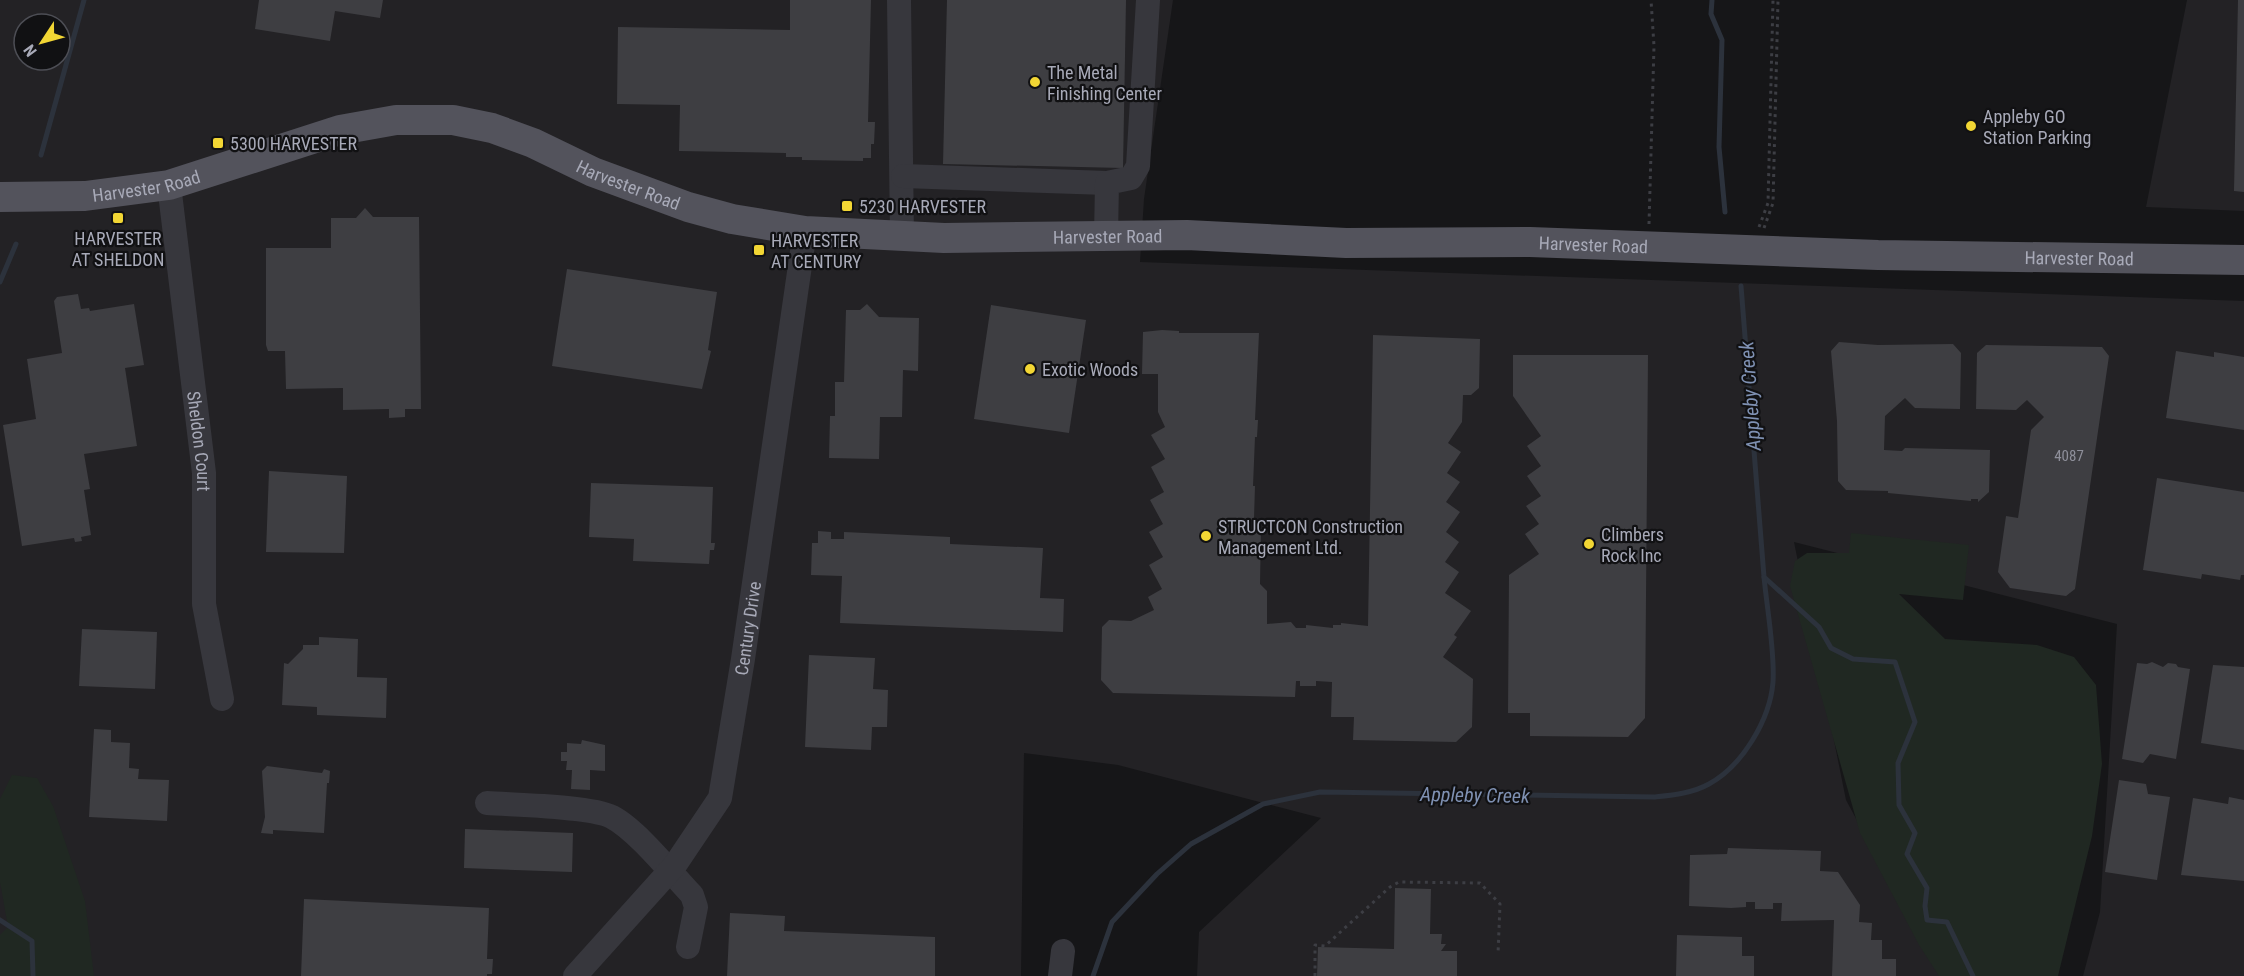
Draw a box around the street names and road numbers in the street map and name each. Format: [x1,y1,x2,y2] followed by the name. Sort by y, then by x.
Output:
[573,155,683,214] street label: Harvester Road
[91,165,203,205] street label: Harvester Road
[1053,225,1162,247] street label: Harvester Road
[1538,232,1648,257] street label: Harvester Road
[2024,247,2134,269] street label: Harvester Road
[184,390,215,491] street label: Sheldon Court
[730,580,765,677] street label: Century Drive

